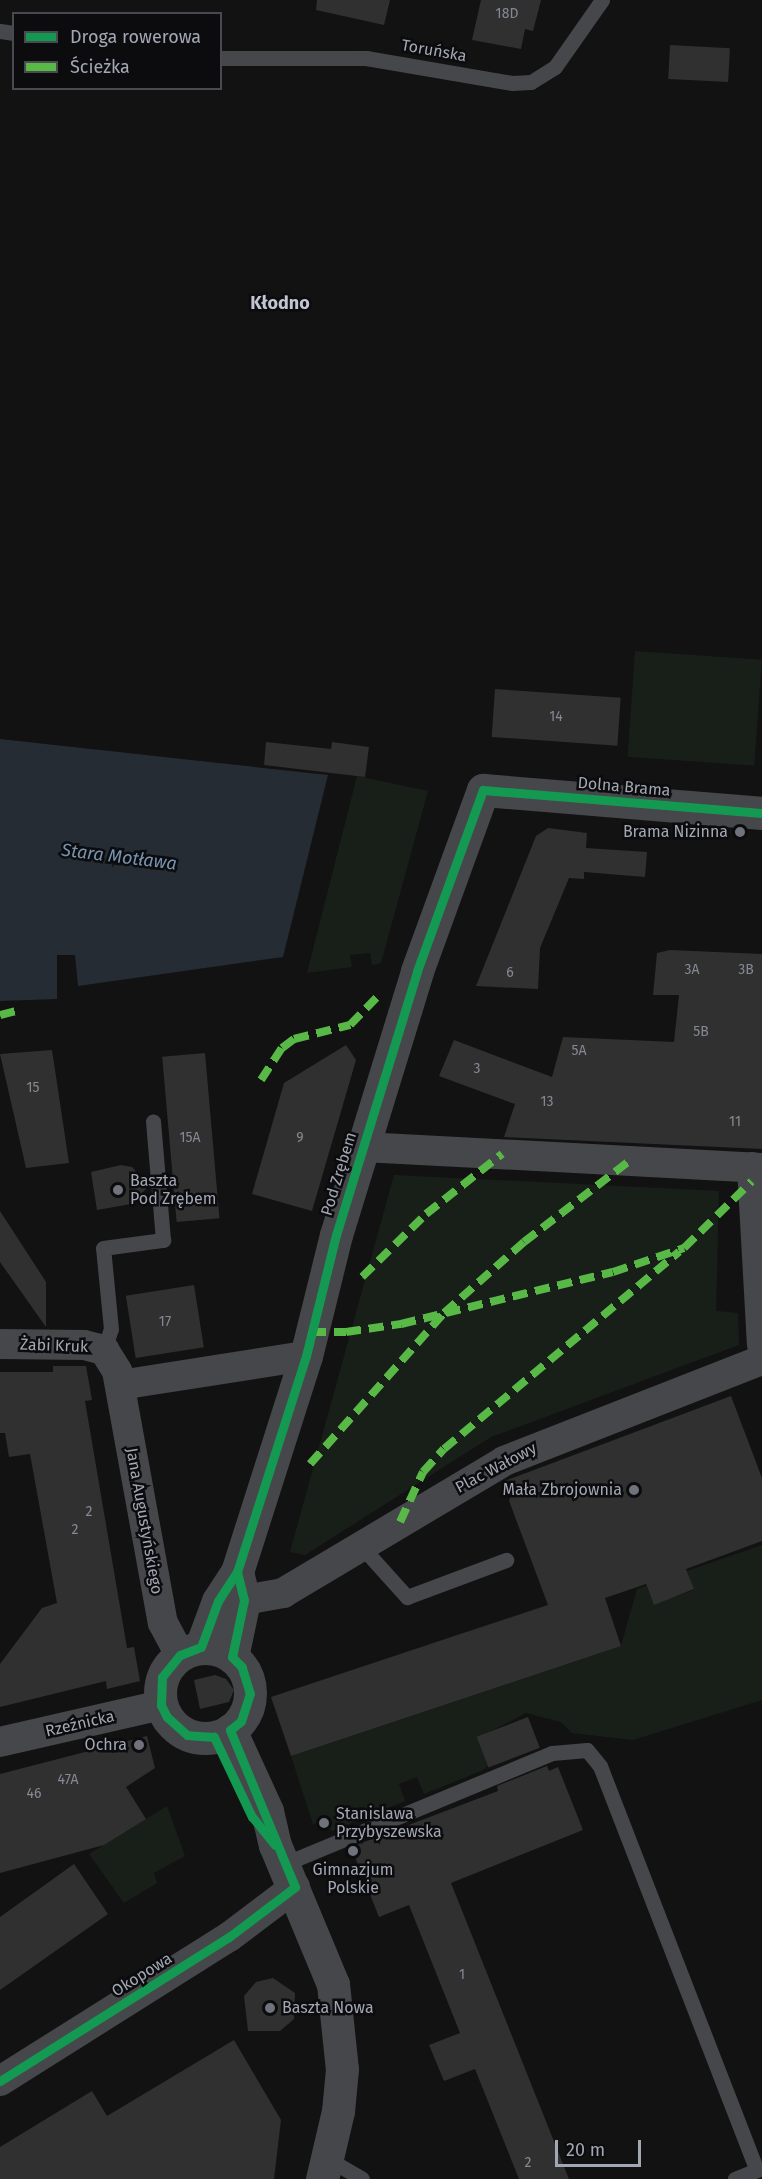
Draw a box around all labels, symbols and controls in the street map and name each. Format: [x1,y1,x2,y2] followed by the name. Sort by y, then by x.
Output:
[496,6,518,22] house number: 18D
[12,12,222,90] legend
[70,26,201,48] text: Droga rowerowa
[400,36,468,66] street label: Toruńska
[70,56,130,78] text: Ścieżka
[250,292,310,314] district label: Kłodno
[549,709,563,725] house number: 14
[577,773,671,801] street label: Dolna Brama
[623,822,728,842] place label: Brama Nizinna
[733,825,747,839] marker: Brama Nizinna
[60,839,178,875] water label: Stara Motława
[684,962,700,978] house number: 3A
[738,962,754,978] house number: 3B
[506,965,514,981] house number: 6
[693,1024,709,1040] house number: 5B
[571,1043,587,1059] house number: 5A
[474,1061,480,1077] house number: 3
[26,1080,40,1096] house number: 15
[540,1094,554,1110] house number: 13
[729,1114,741,1130] house number: 11
[179,1130,201,1146] house number: 15A
[296,1130,304,1146] house number: 9
[317,1130,361,1218] street label: Pod Zrębem
[130,1171,216,1209] place label: Baszta Pod Zrębem
[111,1183,125,1197] marker: Baszta Pod Zrębem
[159,1314,171,1330] house number: 17
[20,1335,88,1357] street label: Żabi Kruk
[452,1439,540,1497] street label: Plac Wałowy
[122,1446,166,1596] street label: Jana Augustyńskiego
[502,1480,622,1500] place label: Mała Zbrojownia
[627,1483,641,1497] marker: Mała Zbrojownia
[86,1504,92,1520] house number: 2
[72,1522,78,1538] house number: 2
[44,1707,116,1741] street label: Rzeźnicka
[85,1735,127,1755] place label: Ochra
[132,1738,146,1752] marker: Ochra
[58,1772,78,1788] house number: 47A
[27,1786,41,1802] house number: 46
[336,1804,442,1842] place label: Stanislawa Przybyszewska
[317,1816,331,1830] marker: Stanislawa Przybyszewska
[346,1844,360,1858] marker: Gimnazjum Polskie
[313,1860,393,1898] place label: Gimnazjum Polskie
[108,1949,176,2001] street label: Okopowa
[459,1967,465,1983] house number: 1
[282,1998,374,2018] place label: Baszta Nowa
[263,2001,277,2015] marker: Baszta Nowa
[558,2128,644,2166] scale bar
[566,2139,605,2161] text: 20 m
[525,2155,531,2171] house number: 2

